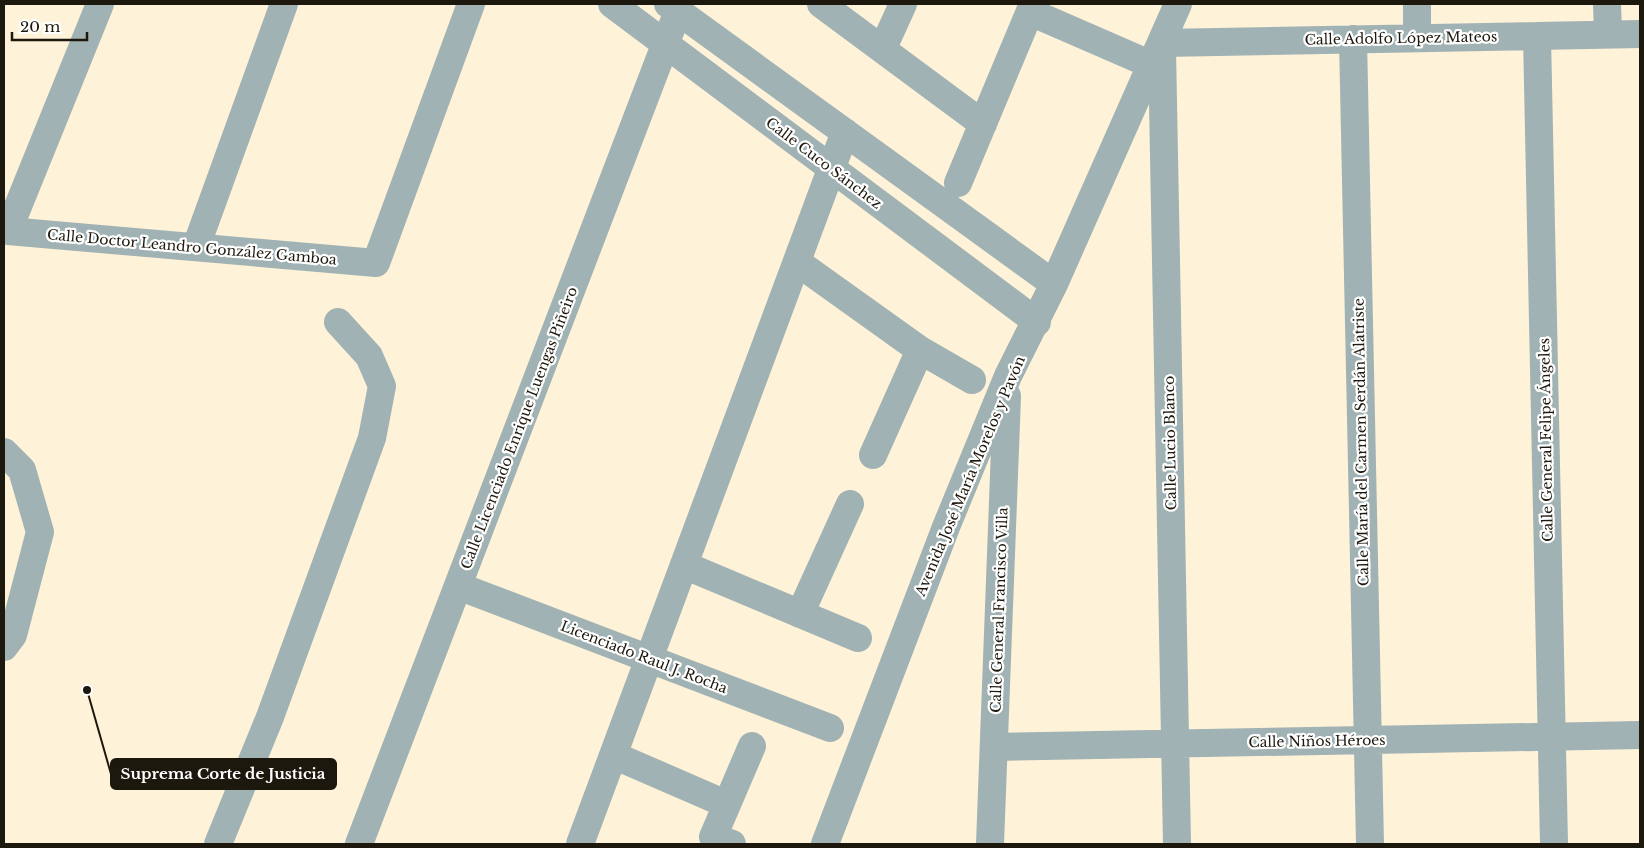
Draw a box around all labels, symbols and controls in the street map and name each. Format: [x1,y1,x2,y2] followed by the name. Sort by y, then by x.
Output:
[12,10,88,42] scale bar
[20,17,60,36] text: 20 m
[1305,27,1497,49] street label: Calle Adolfo López Mateos
[762,113,886,213] street label: Calle Cuco Sánchez
[46,225,338,269] street label: Calle Doctor Leandro González Gamboa
[457,284,581,572] street label: Calle Licenciado Enrique Luengas Piñeiro
[1349,298,1373,586] street label: Calle María del Carmen Serdán Alatriste
[1535,338,1557,542] street label: Calle General Felipe Ángeles
[911,353,1029,600] street label: Avenida José María Morelos y Pavón
[1160,376,1180,510] street label: Calle Lucio Blanco
[986,507,1012,713] street label: Calle General Francisco Villa
[558,617,730,697] street label: Licenciado Raul J. Rocha
[1248,731,1386,751] street label: Calle Niños Héroes
[111,759,336,789] callout: Suprema Corte de Justicia
[121,764,326,783] text: Suprema Corte de Justicia

